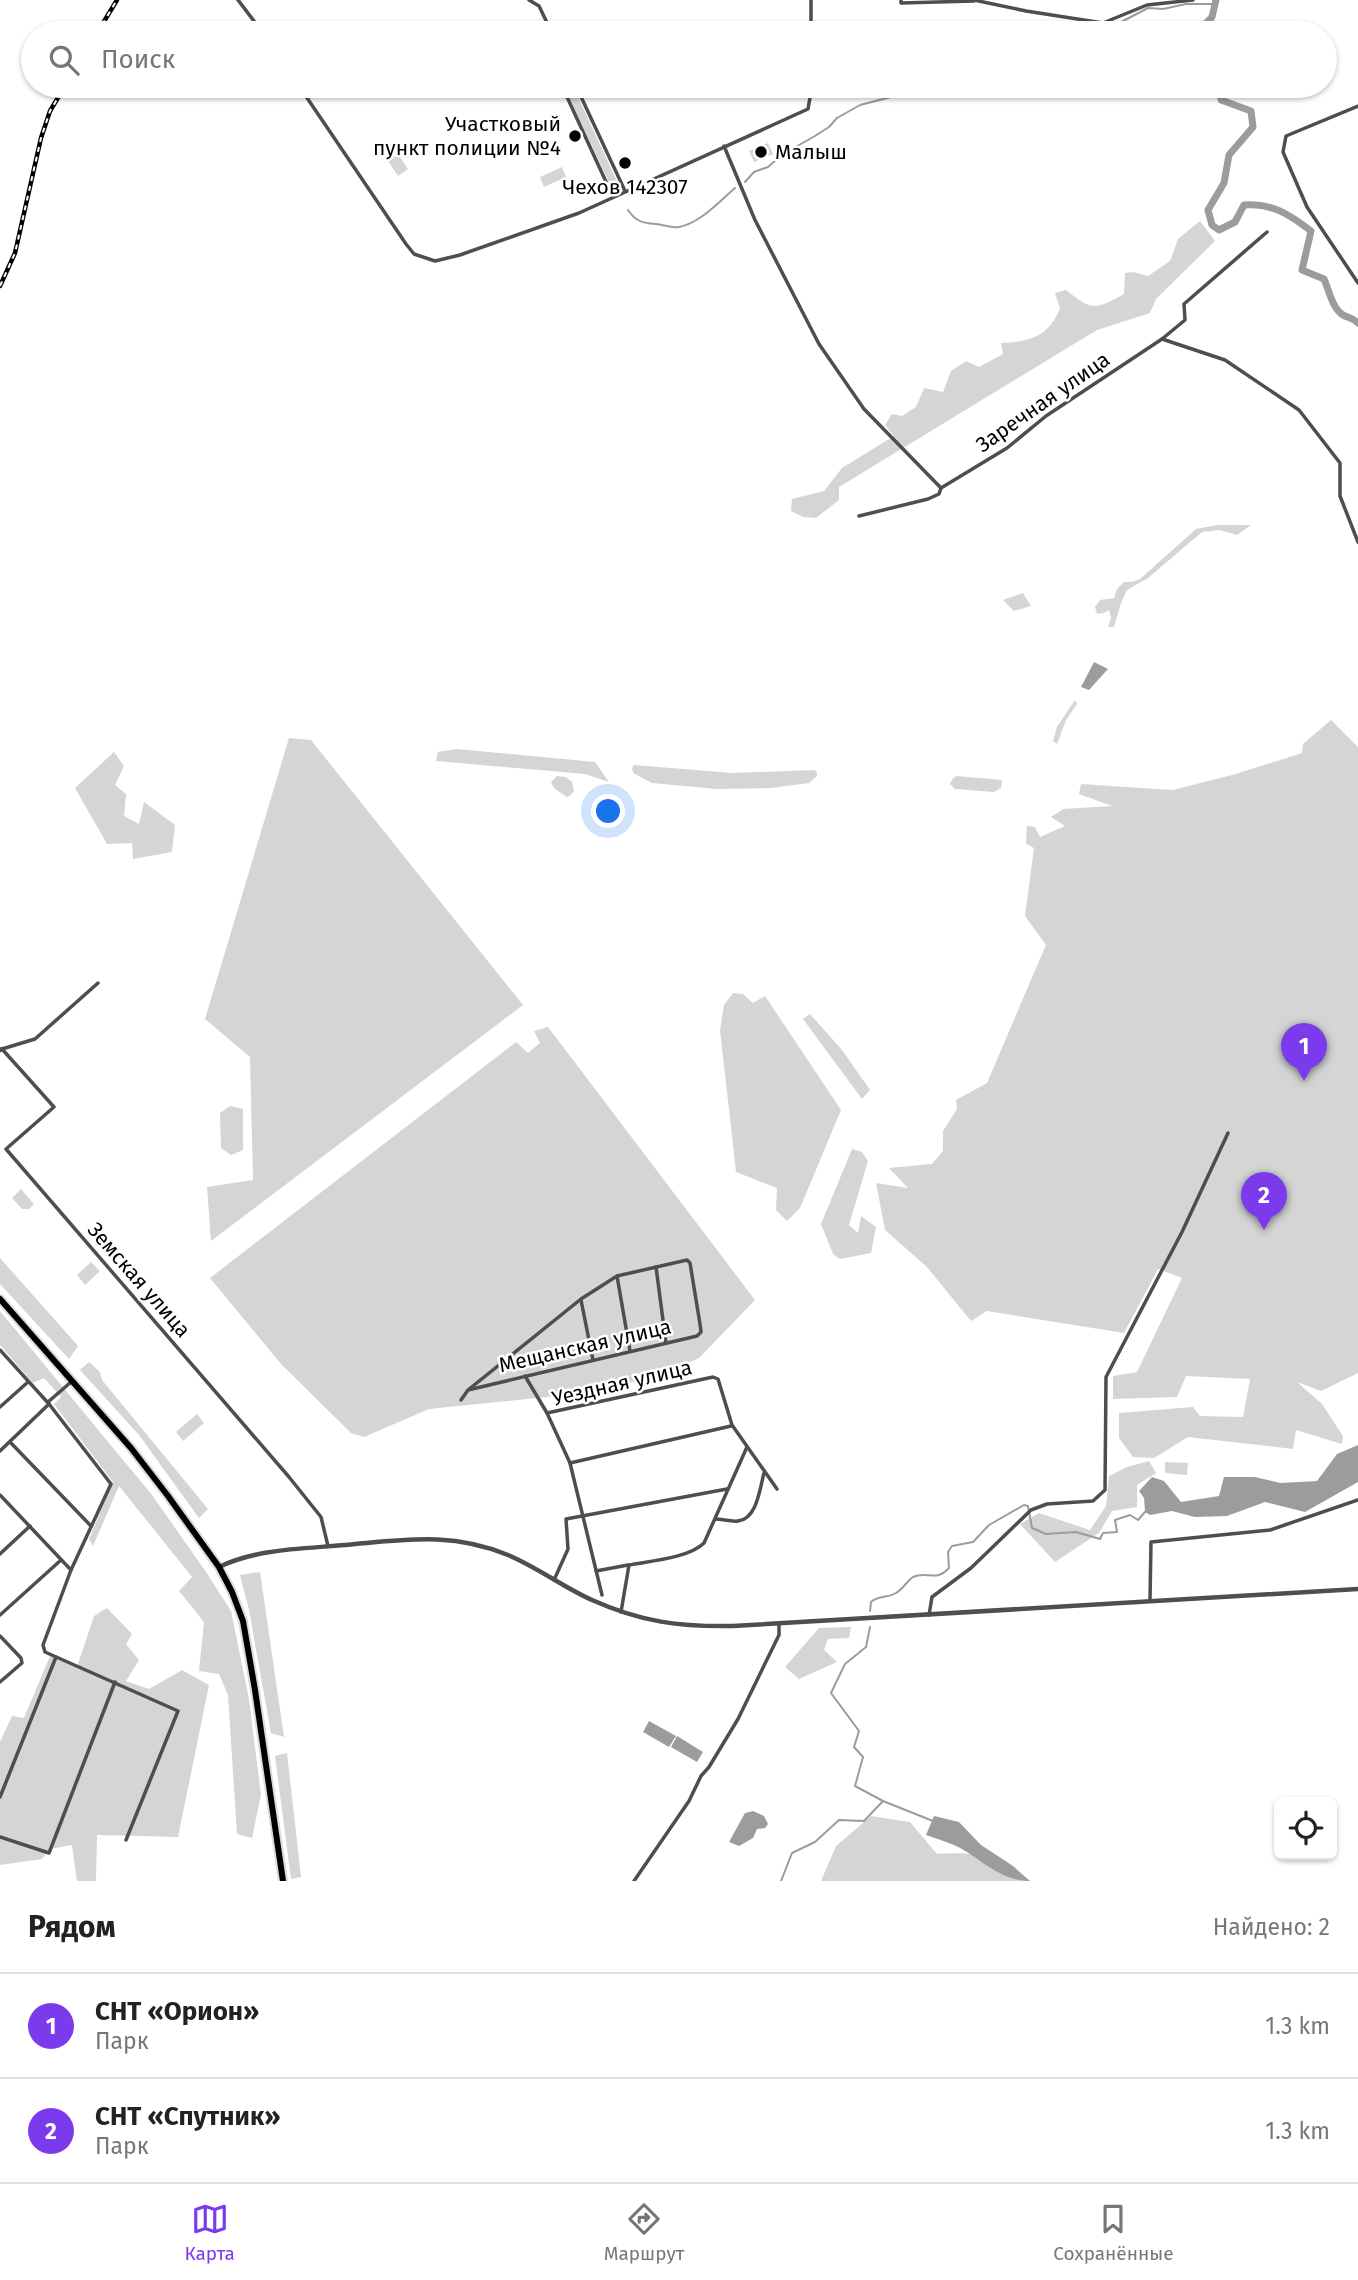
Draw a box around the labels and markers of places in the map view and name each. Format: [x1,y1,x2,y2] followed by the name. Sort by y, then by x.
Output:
[373,111,561,161] place label: Участковый пункт полиции №4
[567,128,583,144] marker: Участковый пункт полиции №4
[775,139,847,165] place label: Малыш
[753,144,769,160] marker: Малыш
[617,155,633,171] marker: Чехов 142307
[562,174,688,200] place label: Чехов 142307
[1281,1023,1327,1081] pin: 1
[1241,1172,1287,1230] pin: 2

